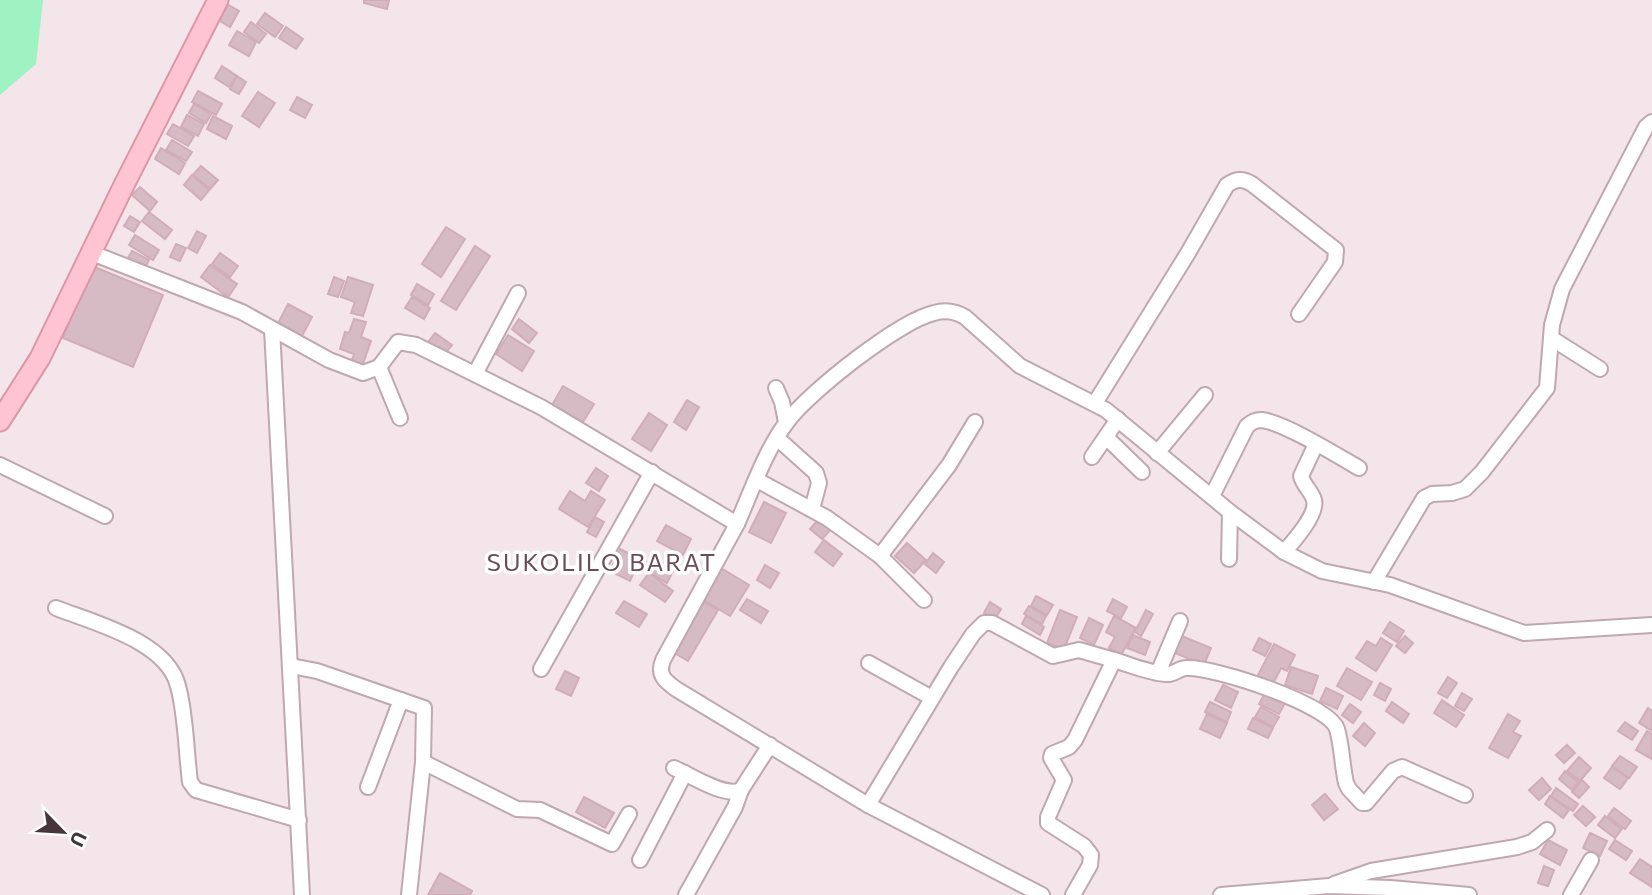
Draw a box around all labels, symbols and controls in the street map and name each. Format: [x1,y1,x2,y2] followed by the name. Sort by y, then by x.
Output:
[487,547,717,576] district label: SUKOLILO BARAT
[28,797,98,867] north arrow
[66,828,92,851] text: U

